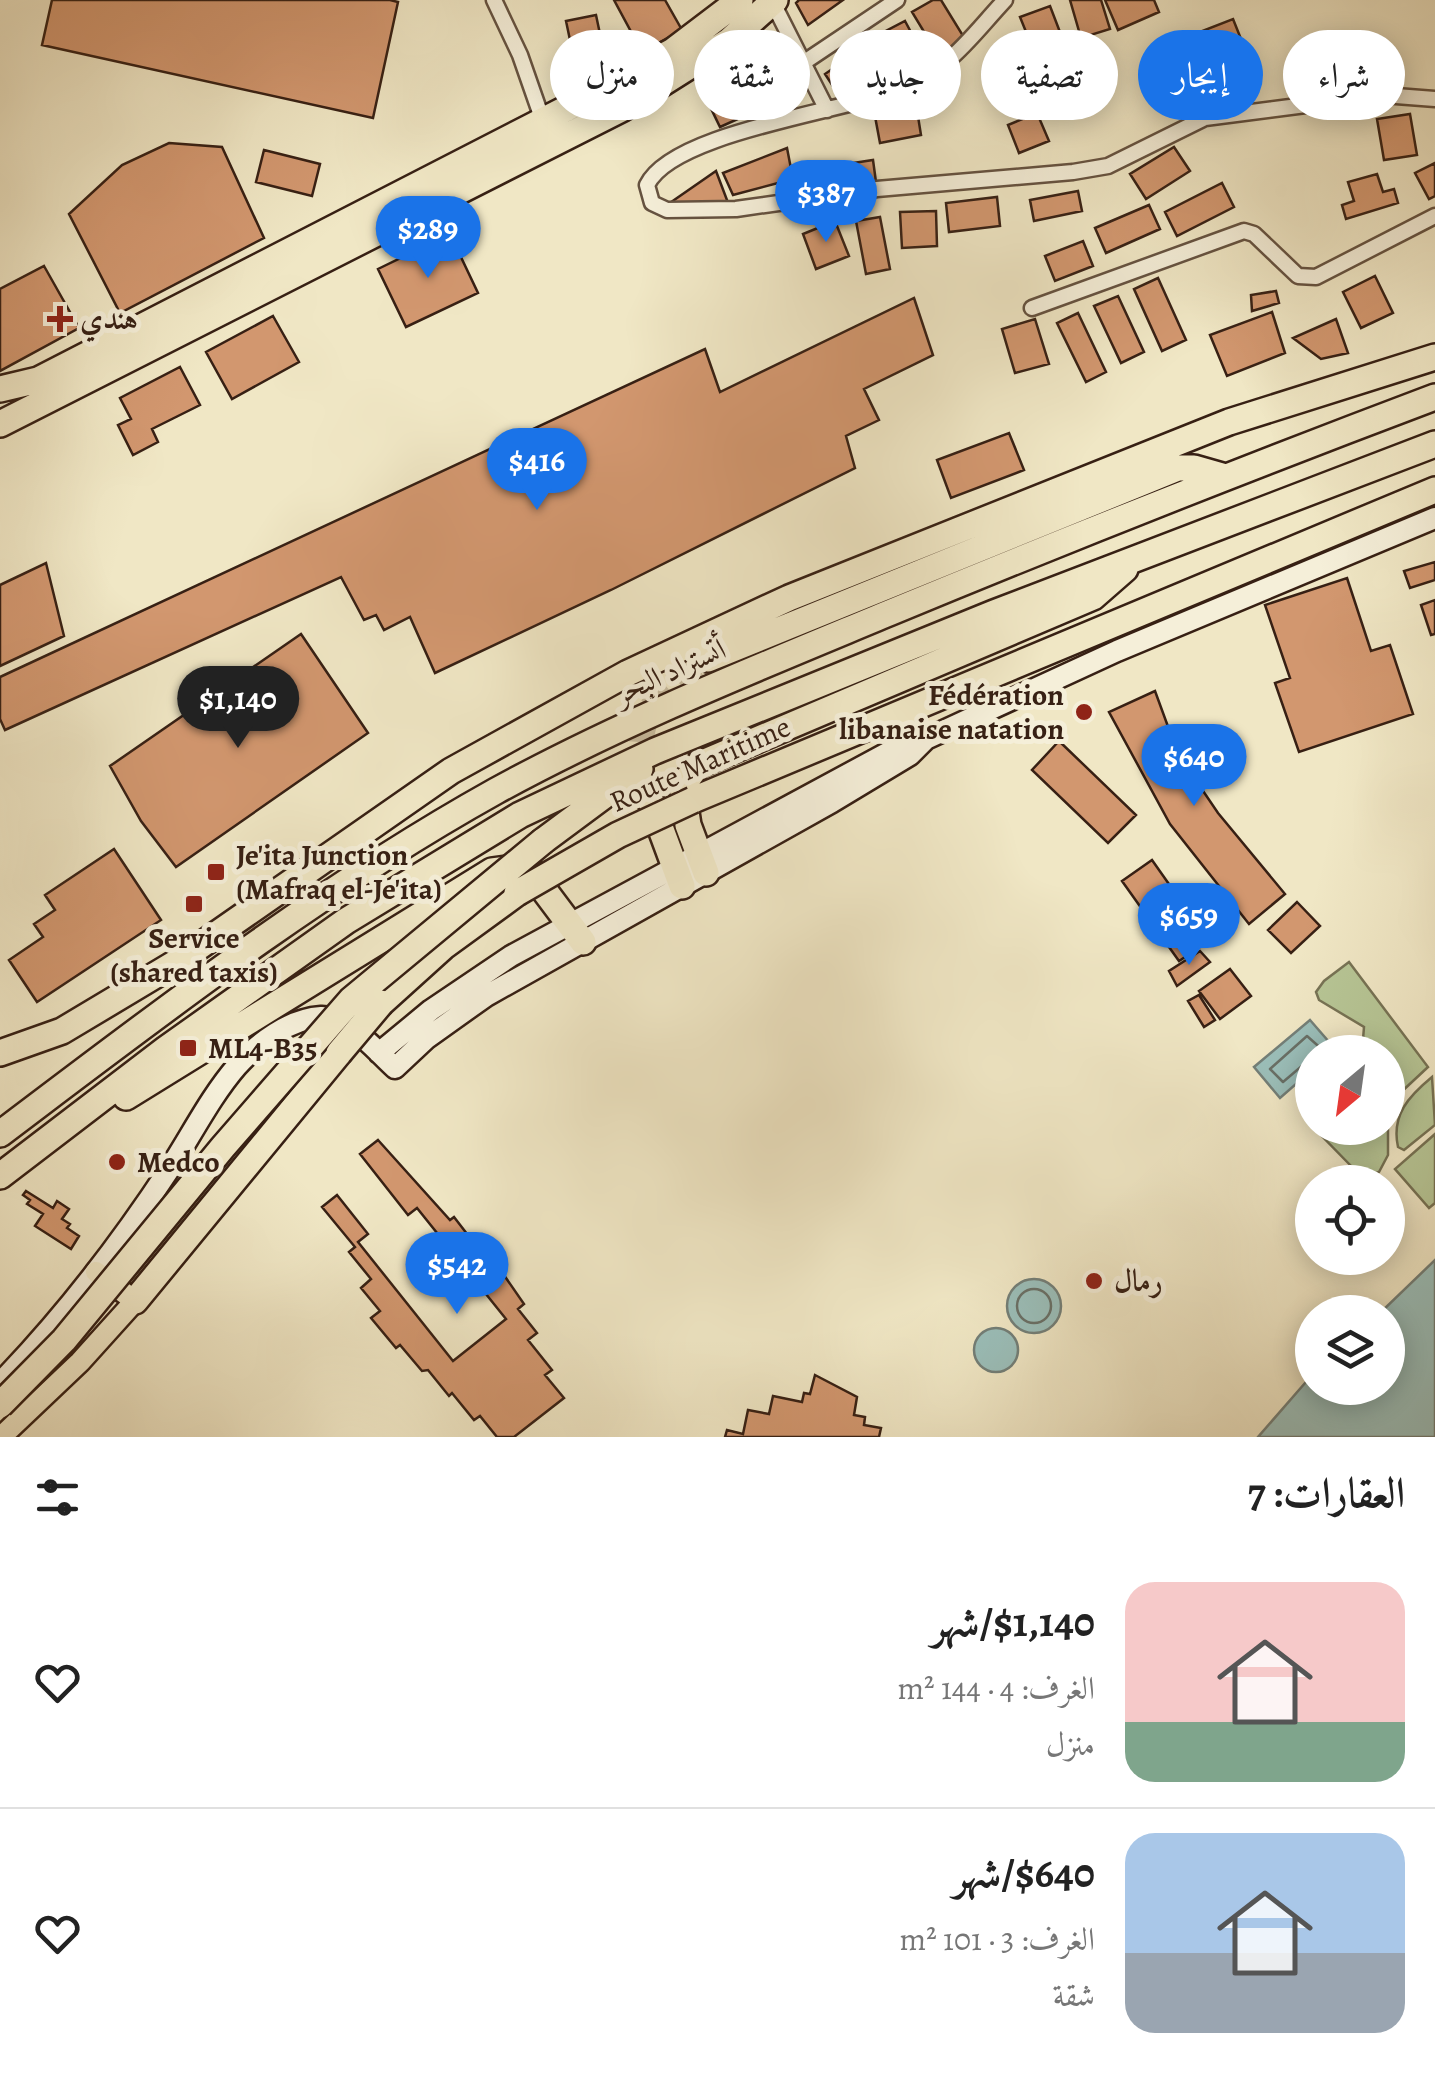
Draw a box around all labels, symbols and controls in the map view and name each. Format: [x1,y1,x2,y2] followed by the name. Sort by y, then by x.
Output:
[550,30,674,120] chip: منزل
[694,30,810,120] chip: شقة
[830,30,961,120] chip: جديد
[981,30,1118,120] chip: تصفية
[1138,30,1263,120] chip: إيجار
[1283,30,1405,120] chip: شراء
[767,160,885,245] pin: $387
[797,170,855,214] text: $387
[369,196,487,281] pin: $289
[398,206,458,250] text: $289
[80,299,138,342] place label: هندي
[49,308,71,330] marker: هندي
[478,428,596,513] pin: $416
[509,438,565,482] text: $416
[605,628,732,715] street label: أتستراد البحر
[157,666,319,751] pin: $1,140
[839,675,1064,749] place label: Fédération libanaise natation
[199,676,277,720] text: $1,140
[1073,701,1095,723] marker: Fédération libanaise natation
[603,706,797,822] street label: Route Maritime
[1135,724,1253,809] pin: $640
[1164,734,1225,778] text: $640
[236,835,442,909] place label: Je'ita Junction (Mafraq el-Je'ita)
[205,861,227,883] marker: Je'ita Junction (Mafraq el-Je'ita)
[1130,883,1248,968] pin: $659
[183,893,205,915] marker: Service (shared taxis)
[1160,893,1218,937] text: $659
[110,918,278,992] place label: Service (shared taxis)
[208,1028,318,1068] place label: ML4-B35
[1295,1035,1405,1145] north arrow
[1295,1035,1405,1405] map controls
[177,1037,199,1059] marker: ML4-B35
[137,1142,220,1182] place label: Medco
[106,1151,128,1173] marker: Medco
[1295,1165,1405,1275] button: locate
[398,1232,516,1317] pin: $542
[427,1242,487,1286] text: $542
[1114,1261,1163,1301] place label: رمال
[1083,1270,1105,1292] marker: رمال
[1295,1295,1405,1405] button: layers
[1248,1464,1405,1521] text: العقارات: 7
[30,1470,85,1525] icon: filters
[931,1593,1095,1650] text: $1,140/شهر
[1205,1622,1325,1742] icon: home
[30,1655,85,1710] icon: heart
[897,1666,1095,1710] text: الغرف: 4 · 144 m²
[1046,1722,1095,1766] text: منزل
[953,1844,1095,1901] text: $640/شهر
[1205,1873,1325,1993] icon: home
[30,1906,85,1961] icon: heart
[900,1917,1095,1961] text: الغرف: 3 · 101 m²
[1053,1973,1095,2017] text: شقة

